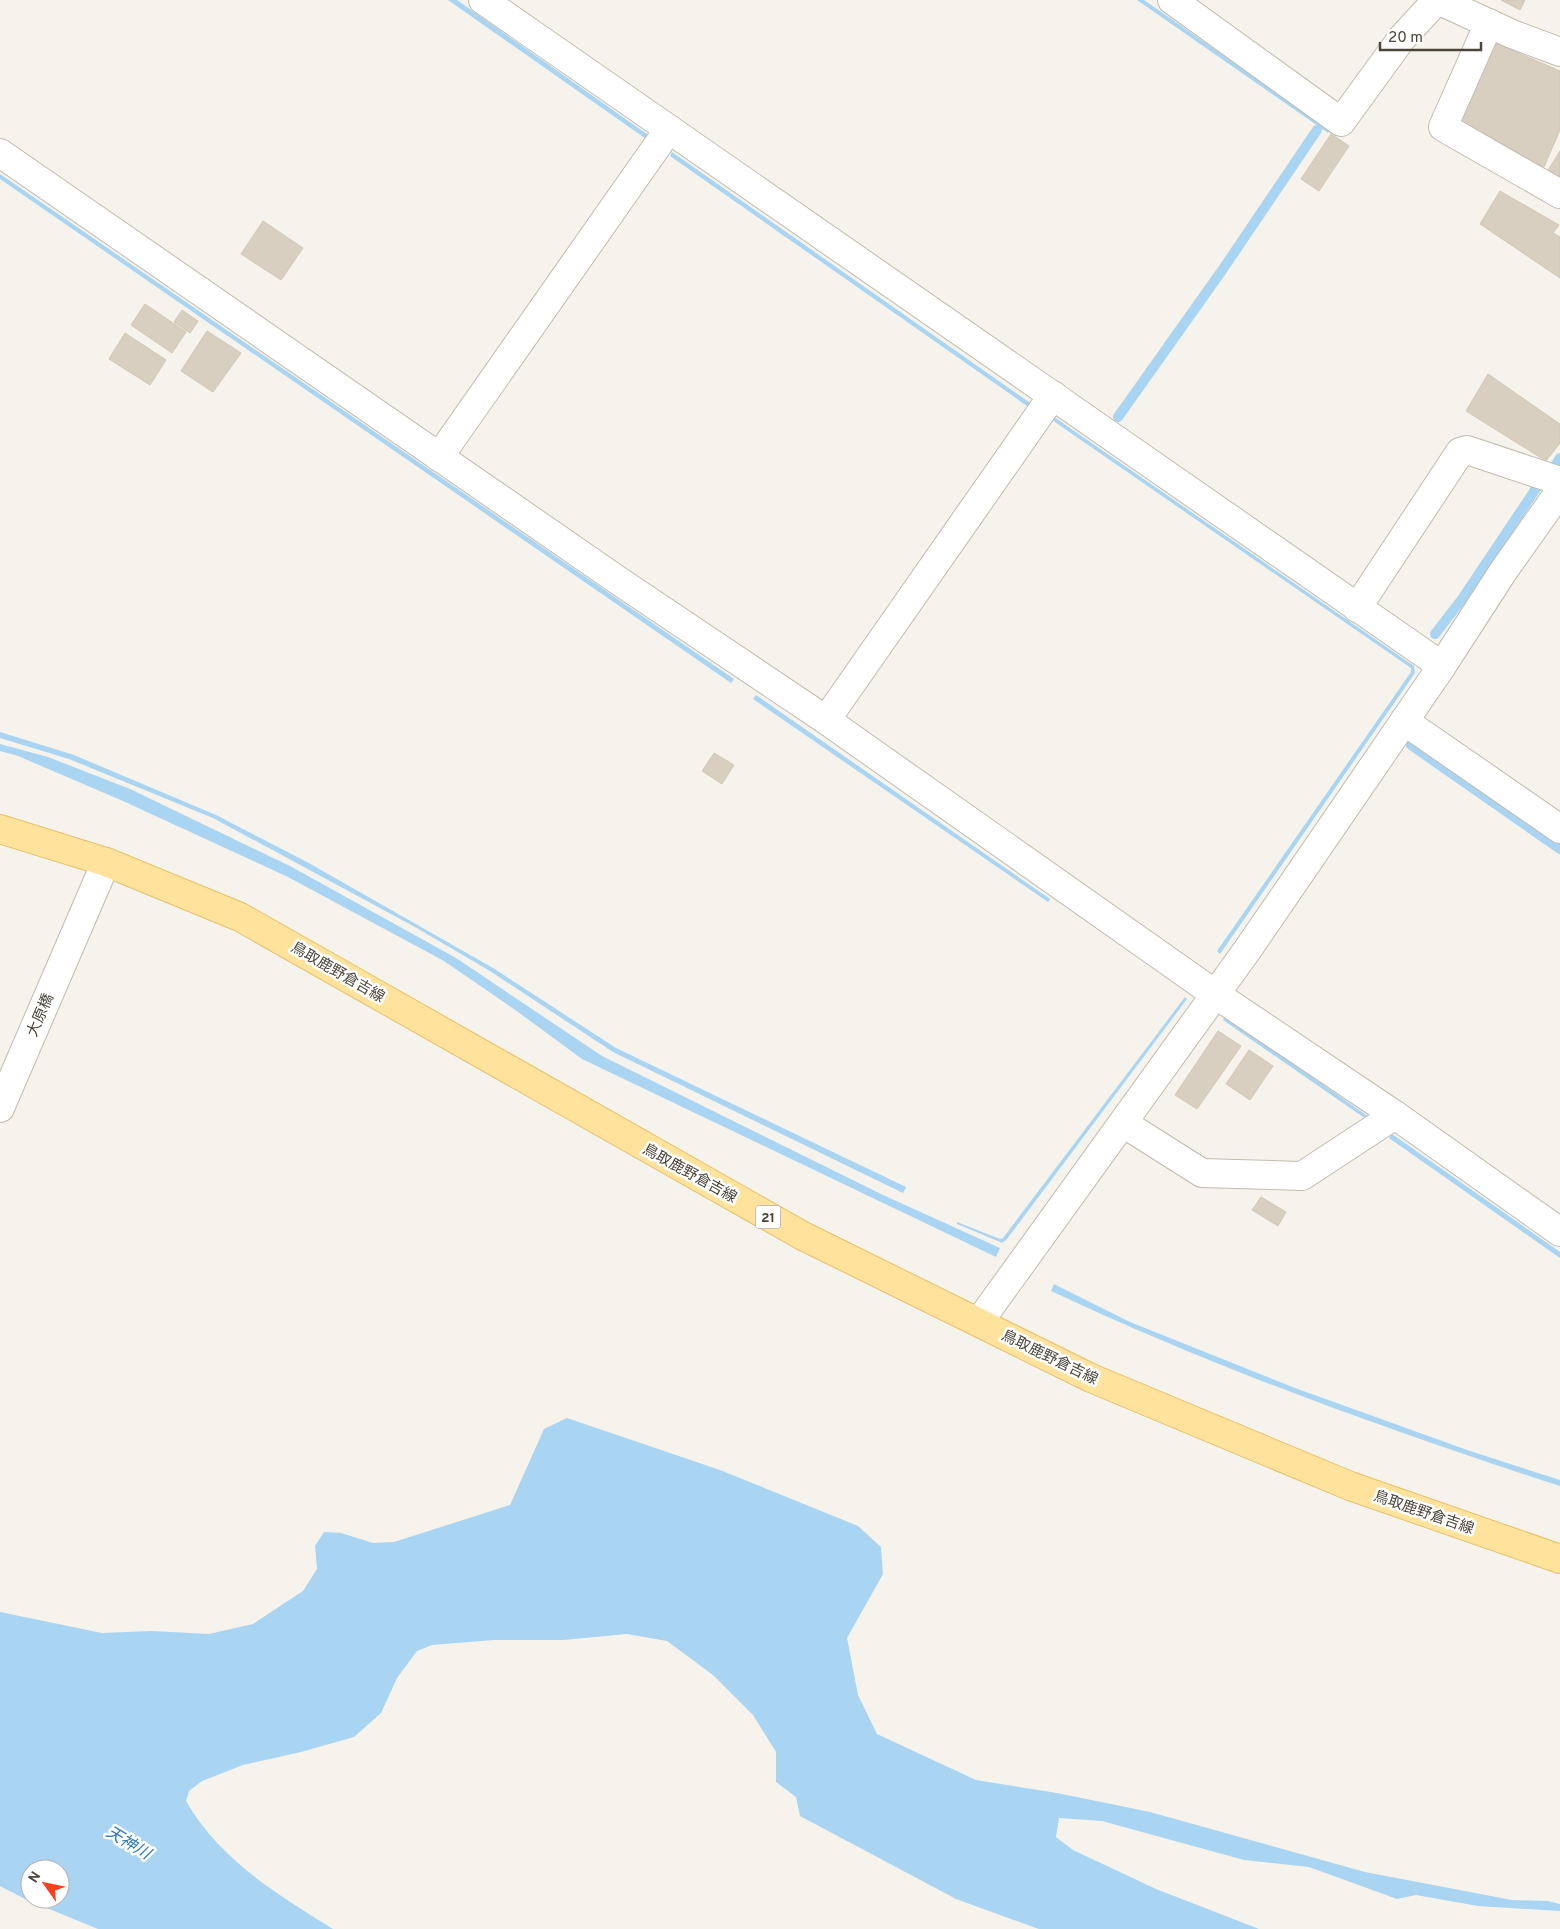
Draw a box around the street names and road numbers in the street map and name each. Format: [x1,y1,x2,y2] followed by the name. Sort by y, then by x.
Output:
[287,939,387,1008] street label: 鳥取鹿野倉吉線
[24,991,59,1040] street label: 大原橋
[639,1141,740,1208] street label: 鳥取鹿野倉吉線
[756,1206,780,1228] road number: 21
[998,1327,1101,1390] street label: 鳥取鹿野倉吉線
[1371,1487,1476,1539] street label: 鳥取鹿野倉吉線

